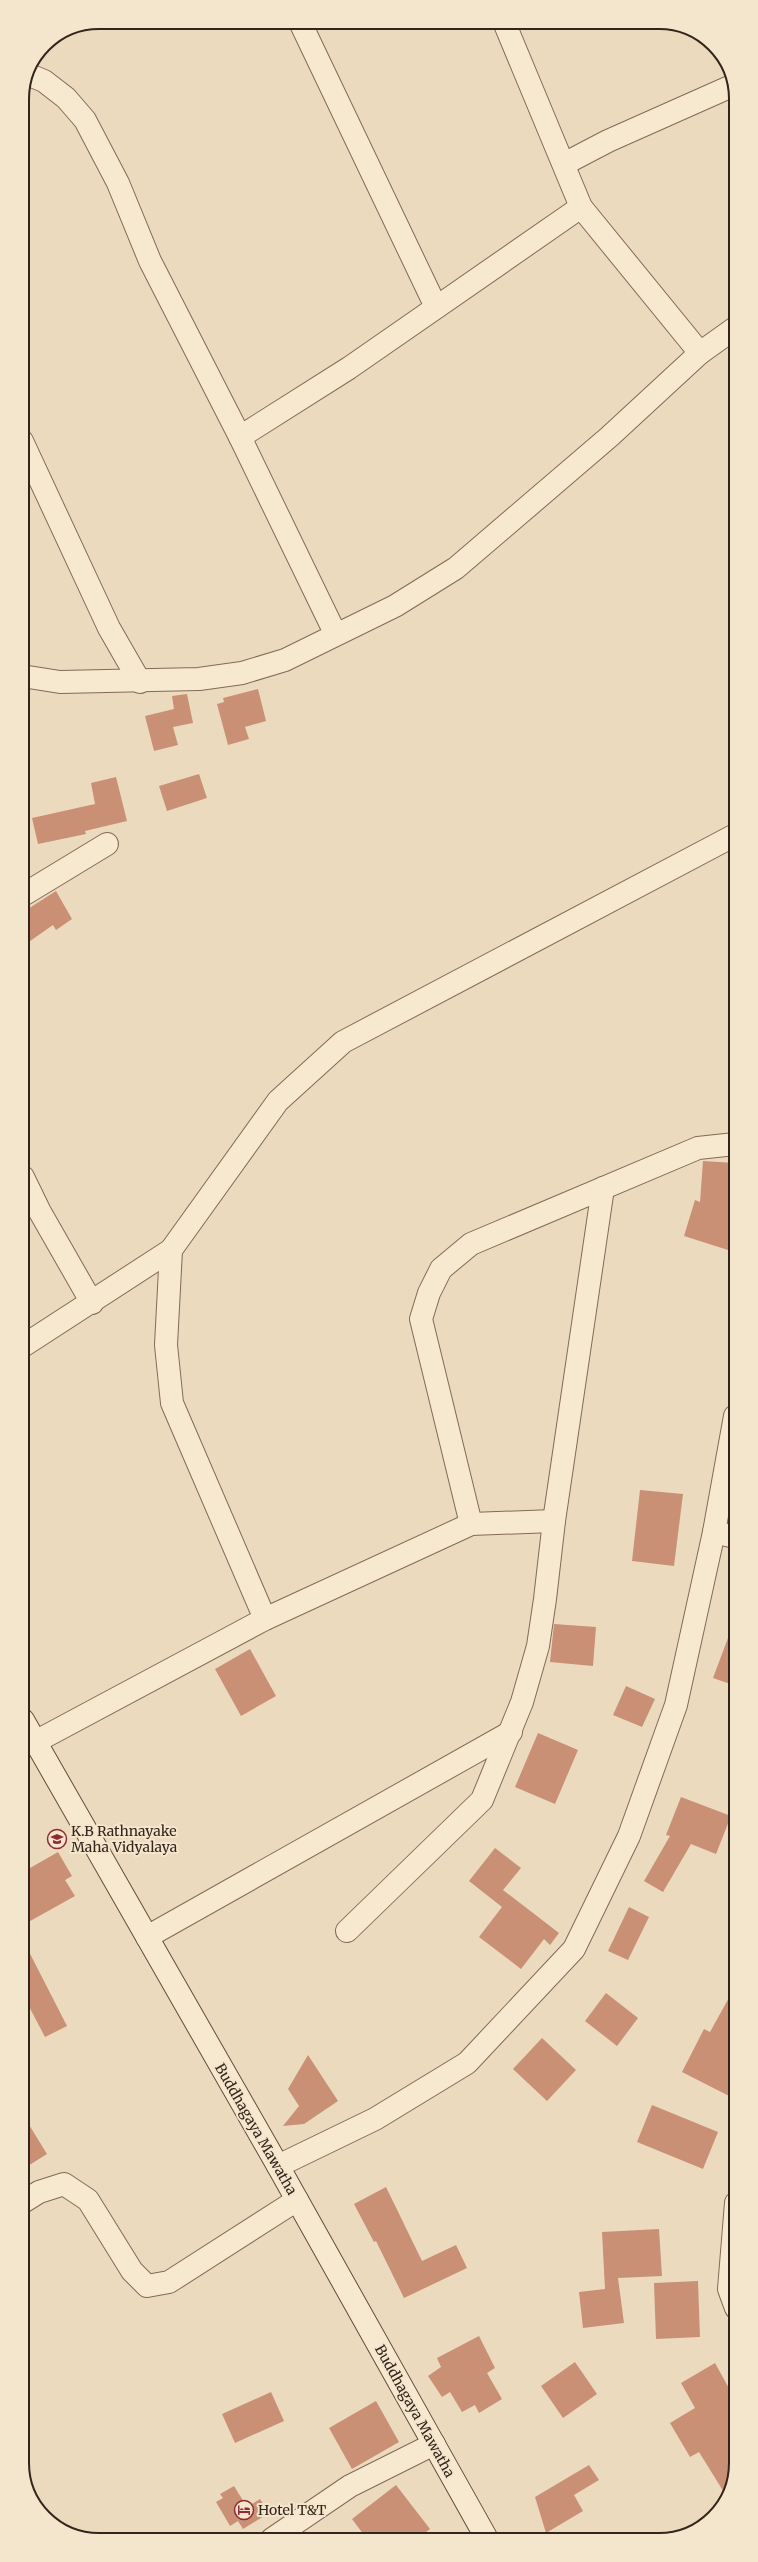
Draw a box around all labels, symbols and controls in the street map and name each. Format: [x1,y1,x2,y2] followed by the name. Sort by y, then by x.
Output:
[71,1822,178,1856] place label: K.B Rathnayake Maha Vidyalaya
[46,1828,68,1850] school or university icon: K.B Rathnayake Maha Vidyalaya
[211,2060,301,2198] street label: Buddhagaya Mawatha
[371,2342,459,2481] street label: Buddhagaya Mawatha
[233,2499,255,2521] hotel icon: Hotel T&T
[258,2501,326,2519] place label: Hotel T&T

